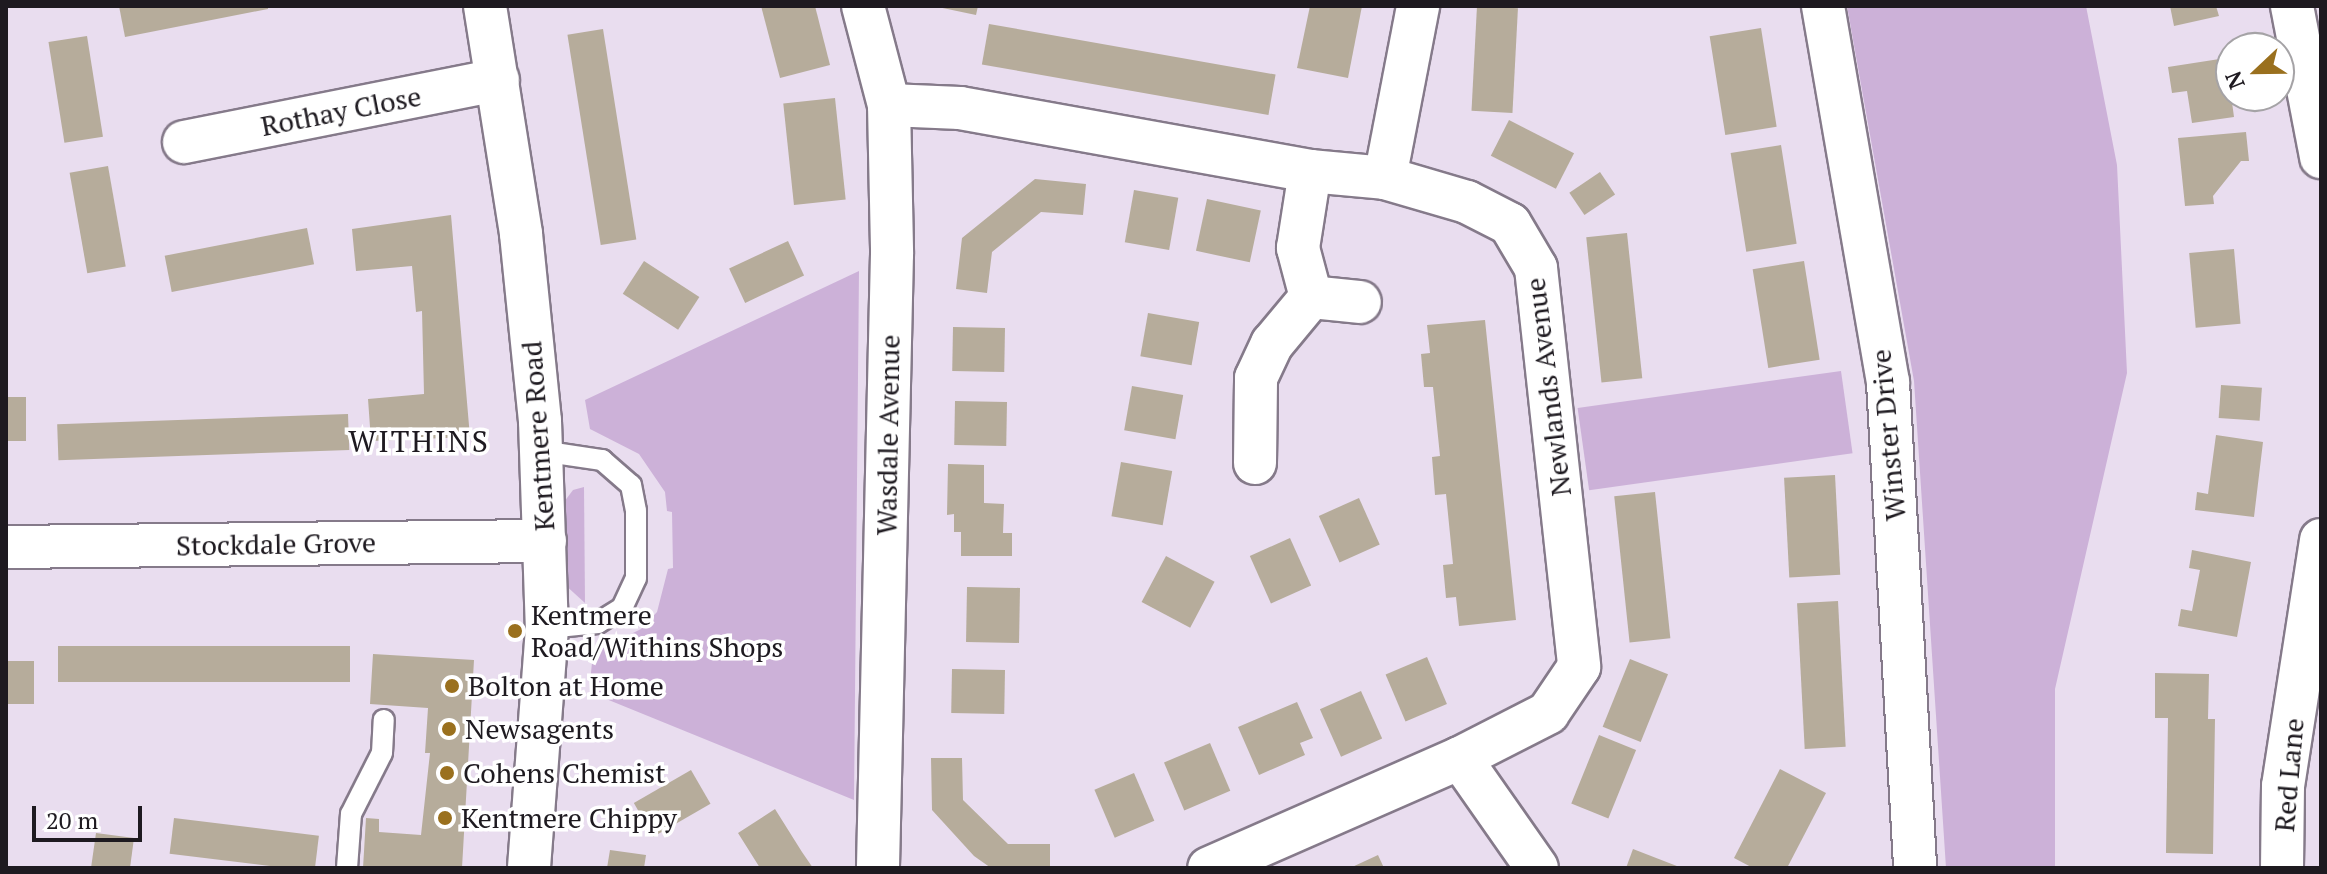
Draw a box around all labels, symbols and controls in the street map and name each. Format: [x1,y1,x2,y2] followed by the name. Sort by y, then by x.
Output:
[2215,32,2295,112] north arrow
[2218,67,2251,94] text: N
[258,79,424,143] street label: Rothay Close
[1518,276,1578,498] street label: Newlands Avenue
[869,334,907,536] street label: Wasdale Avenue
[515,340,561,532] street label: Kentmere Road
[1864,348,1912,522] street label: Winster Drive
[348,423,490,459] district label: WITHINS
[176,525,376,563] street label: Stockdale Grove
[531,598,783,664] place label: Kentmere Road/Withins Shops
[506,622,524,640] marker: Kentmere Road/Withins Shops
[468,669,664,703] place label: Bolton at Home
[443,677,461,695] marker: Bolton at Home
[465,712,614,746] place label: Newsagents
[2267,717,2311,833] street label: Red Lane
[440,720,458,738] marker: Newsagents
[463,756,666,790] place label: Cohens Chemist
[438,764,456,782] marker: Cohens Chemist
[36,790,146,840] scale bar
[461,801,677,835] place label: Kentmere Chippy
[46,804,98,836] text: 20 m
[436,809,454,827] marker: Kentmere Chippy

